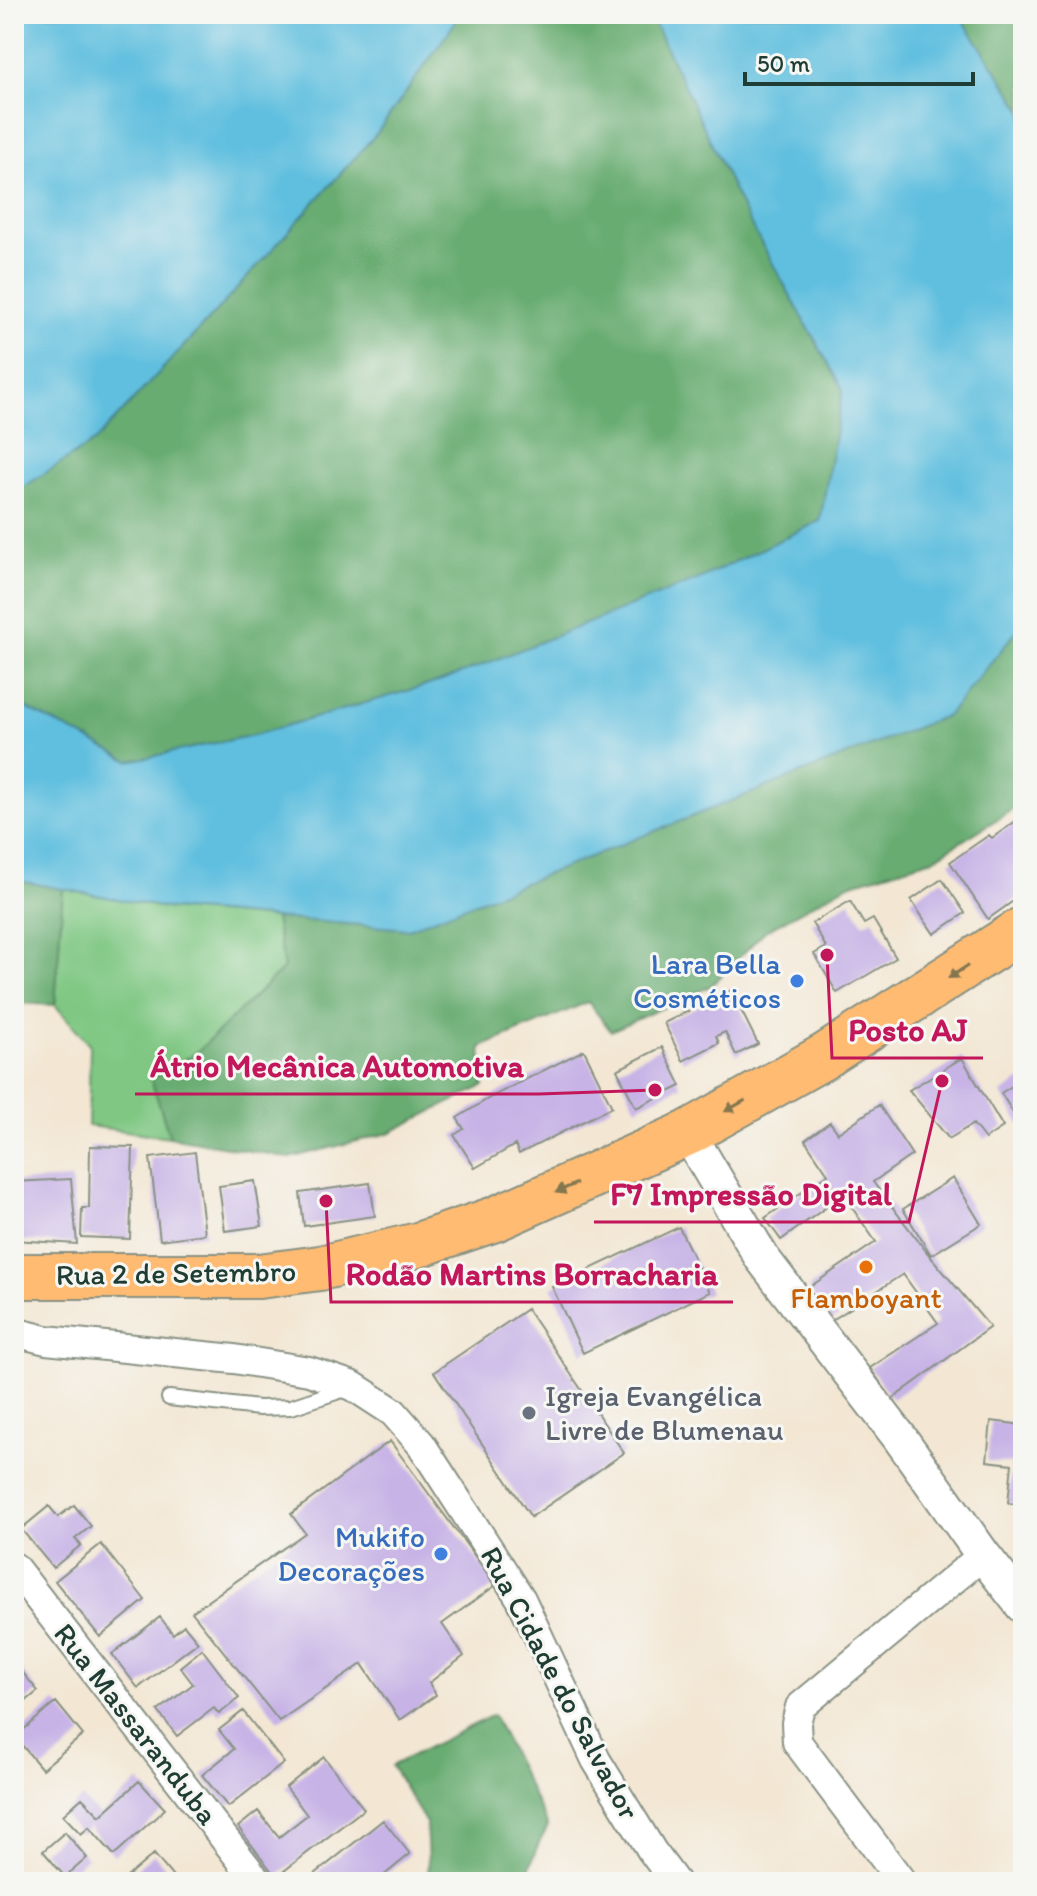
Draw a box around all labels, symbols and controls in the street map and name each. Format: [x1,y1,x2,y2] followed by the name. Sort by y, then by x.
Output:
[745,36,973,86] scale bar
[757,49,810,78] text: 50 m
[633,945,781,1016] place label: Lara Bella Cosméticos
[947,965,969,979] one-way arrow
[788,972,806,990] marker: Lara Bella Cosméticos
[832,1002,983,1058] callout: Posto AJ
[848,1011,968,1049] text: Posto AJ
[135,1038,539,1094] callout: Átrio Mecânica Automotiva
[149,1047,524,1085] text: Átrio Mecânica Automotiva
[724,1099,746,1113] one-way arrow
[594,1166,909,1222] callout: F7 Impressão Digital
[610,1175,893,1213] text: F7 Impressão Digital
[554,1182,578,1195] one-way arrow
[331,1246,733,1302] callout: Rodão Martins Borracharia
[55,1252,297,1293] street label: Rua 2 de Setembro
[346,1255,719,1293] text: Rodão Martins Borracharia
[857,1258,875,1276] marker: Flamboyant
[790,1279,942,1316] place label: Flamboyant
[545,1377,784,1448] place label: Igreja Evangélica Livre de Blumenau
[520,1404,538,1422] marker: Igreja Evangélica Livre de Blumenau
[277,1518,425,1589] place label: Mukifo Decorações
[473,1540,648,1826] street label: Rua Cidade do Salvador
[432,1545,450,1563] marker: Mukifo Decorações
[46,1615,227,1832] street label: Rua Massaranduba

